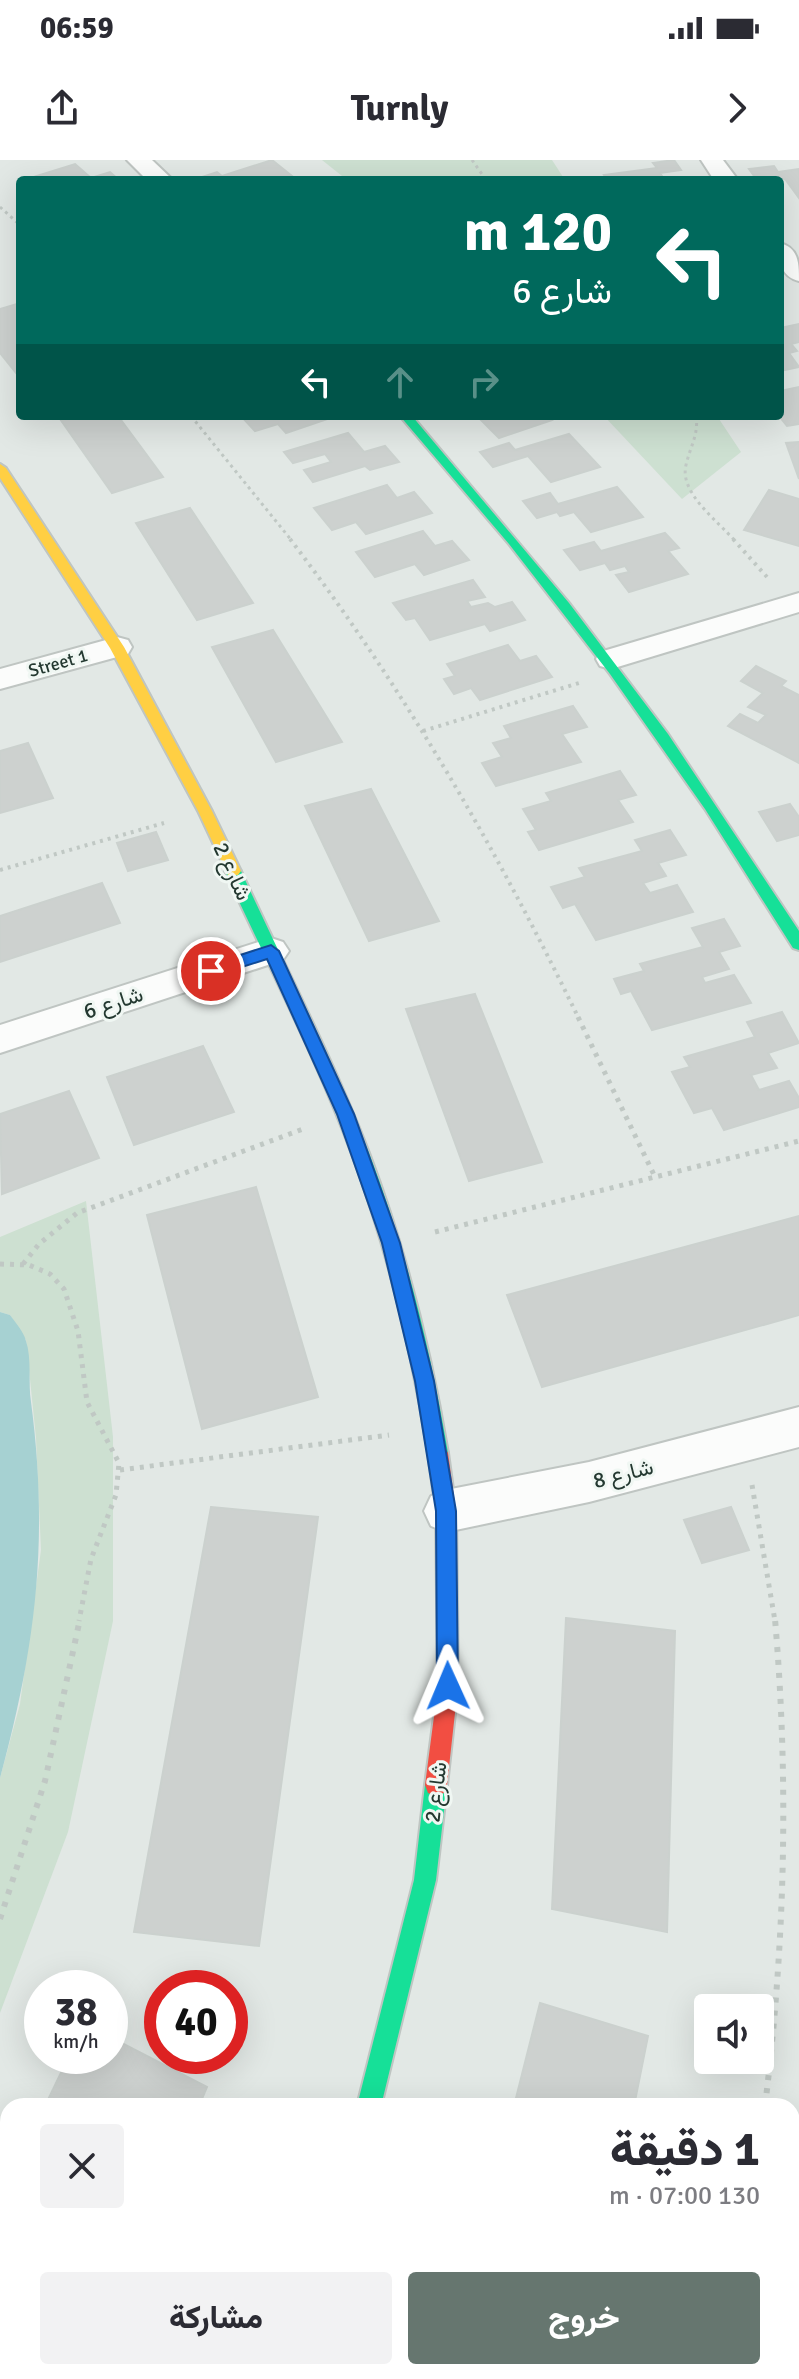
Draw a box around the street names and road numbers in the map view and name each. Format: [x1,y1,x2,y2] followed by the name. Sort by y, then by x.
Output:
[26,644,90,682] street label: Street 1
[207,838,258,905] street label: شارع 2
[80,980,147,1026] street label: شارع 6
[590,1453,656,1495] street label: شارع 8
[418,1760,454,1824] street label: شارع 2

